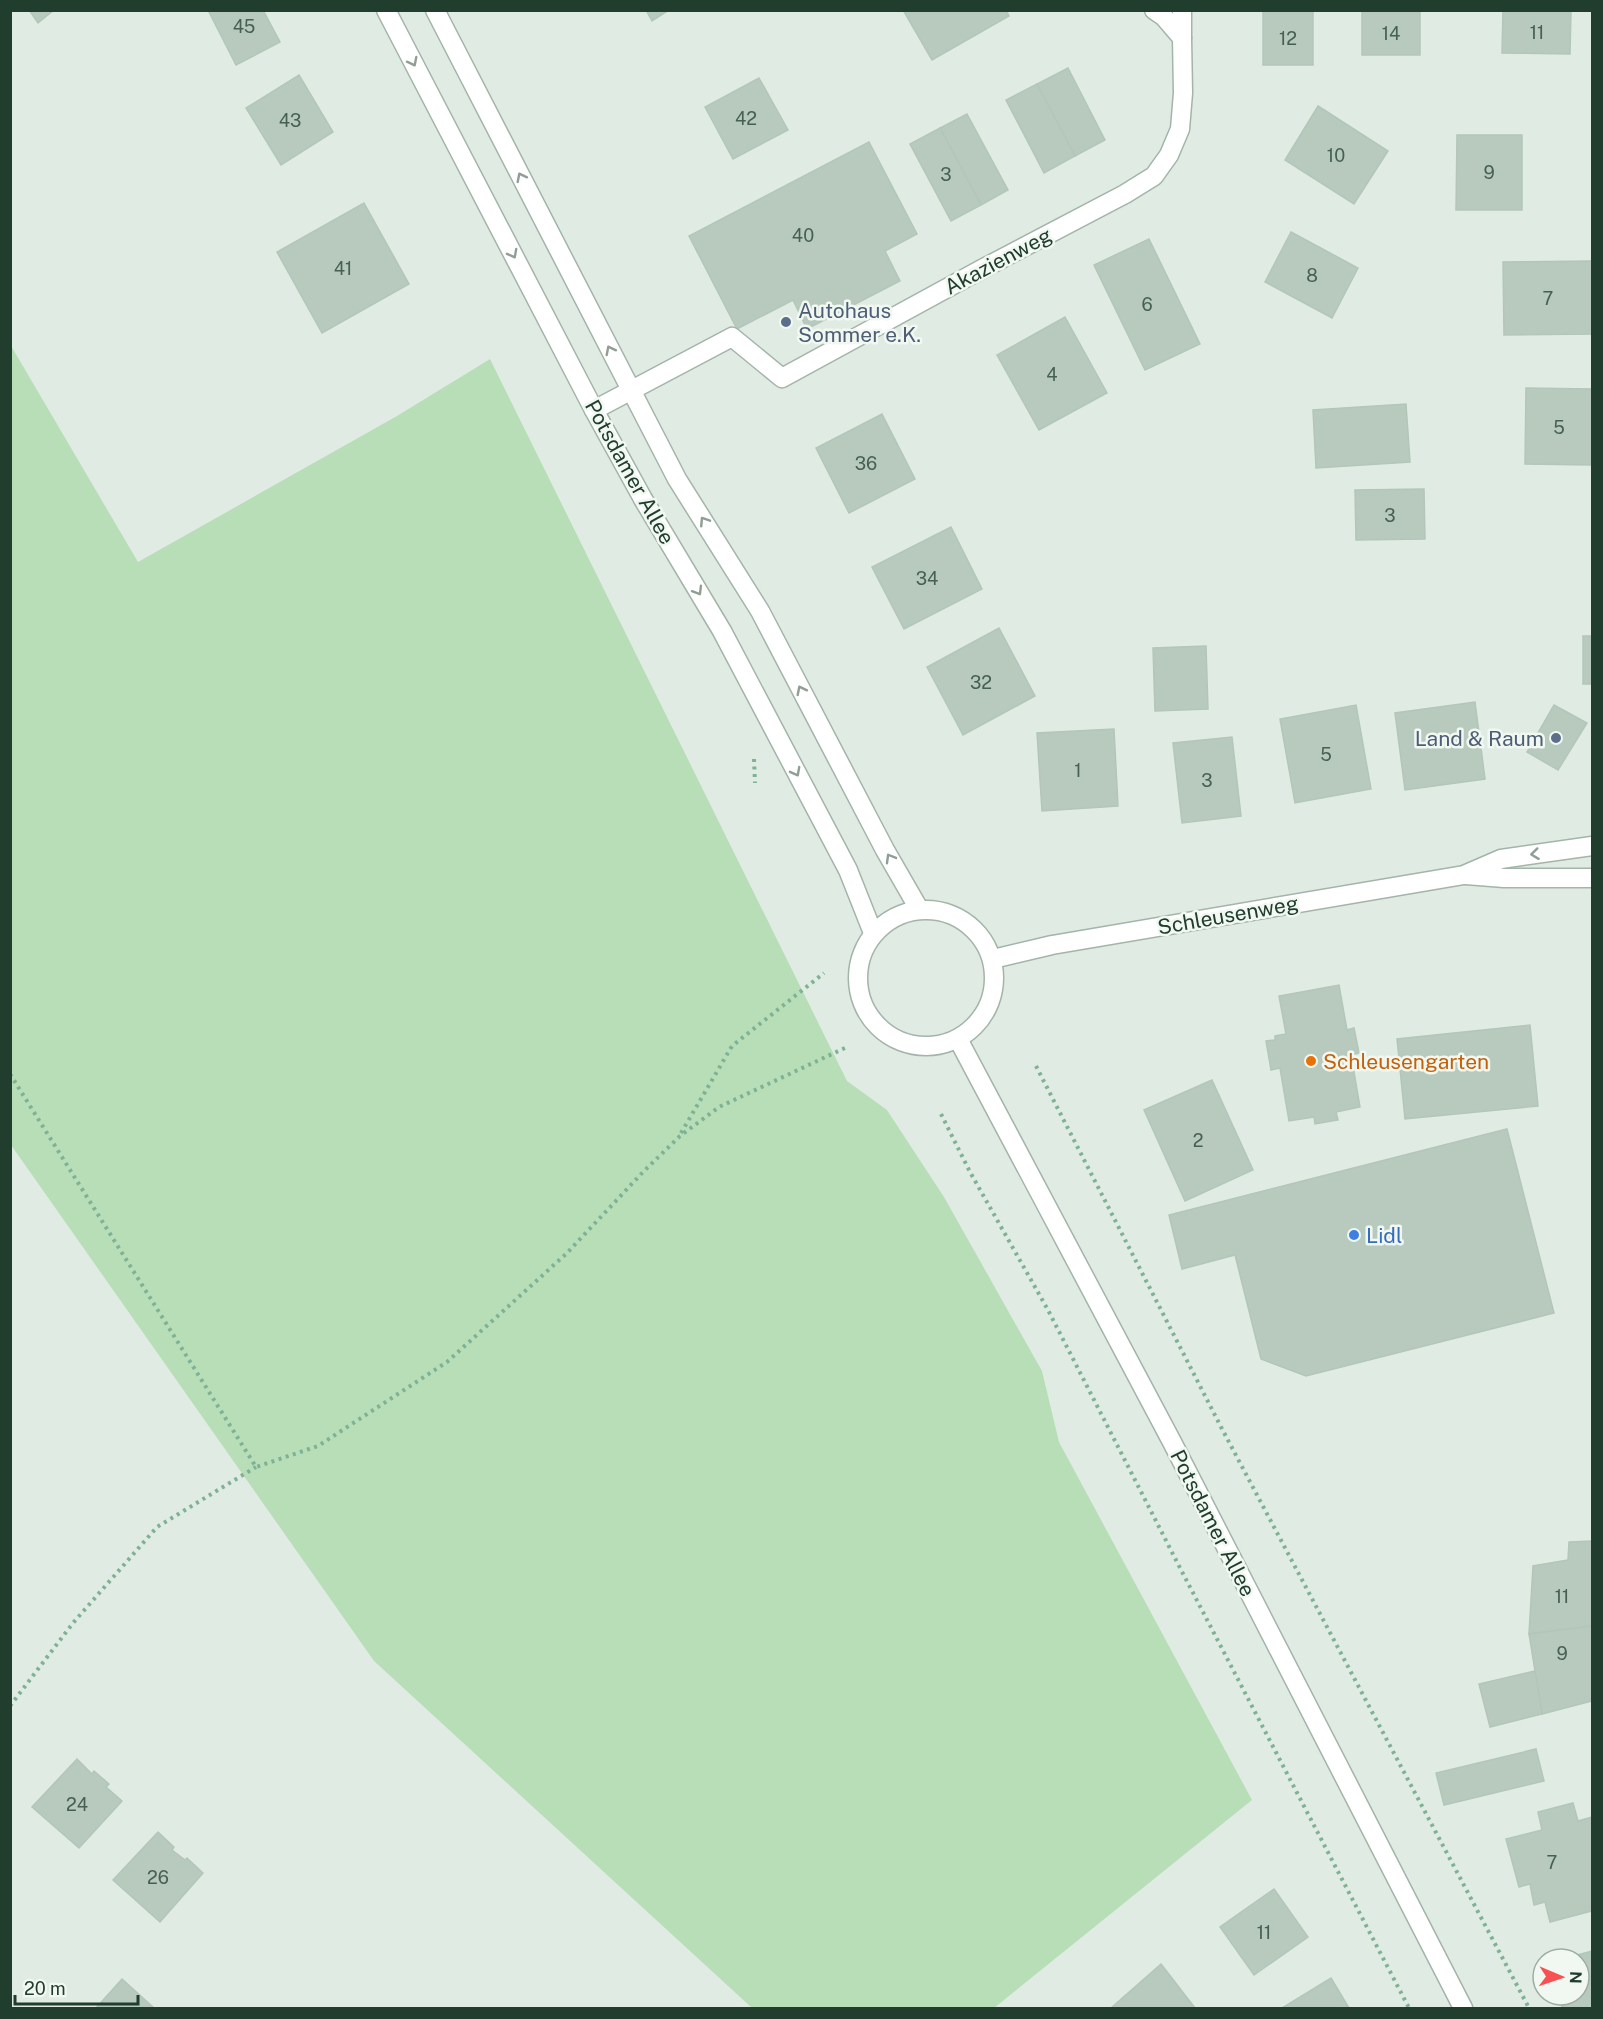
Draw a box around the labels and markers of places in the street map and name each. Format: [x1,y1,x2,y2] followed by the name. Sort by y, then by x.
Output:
[798,298,921,347] place label: Autohaus Sommer e.K.
[779,315,793,329] marker: Autohaus Sommer e.K.
[1415,726,1544,751] place label: Land & Raum
[1549,731,1563,745] marker: Land & Raum
[1323,1049,1489,1074] place label: Schleusengarten
[1304,1054,1318,1068] marker: Schleusengarten
[1366,1223,1402,1248] place label: Lidl
[1347,1228,1361,1242] marker: Lidl

